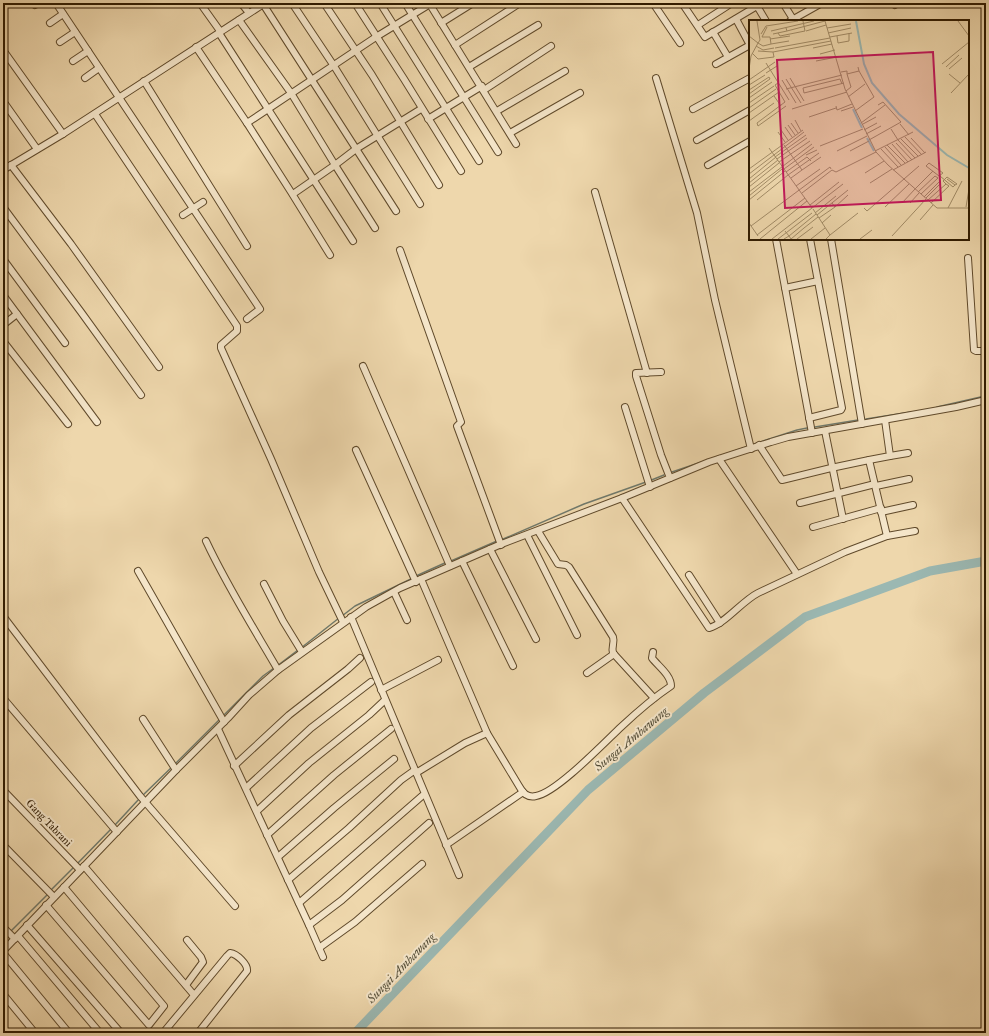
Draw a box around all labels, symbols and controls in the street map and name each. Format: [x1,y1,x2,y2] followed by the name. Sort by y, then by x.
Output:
[749,20,969,240] inset map
[591,703,672,775] water label: Sungai Ambawang
[23,797,75,849] street label: Gang Tabrani
[363,929,439,1007] water label: Sungai Ambawang

